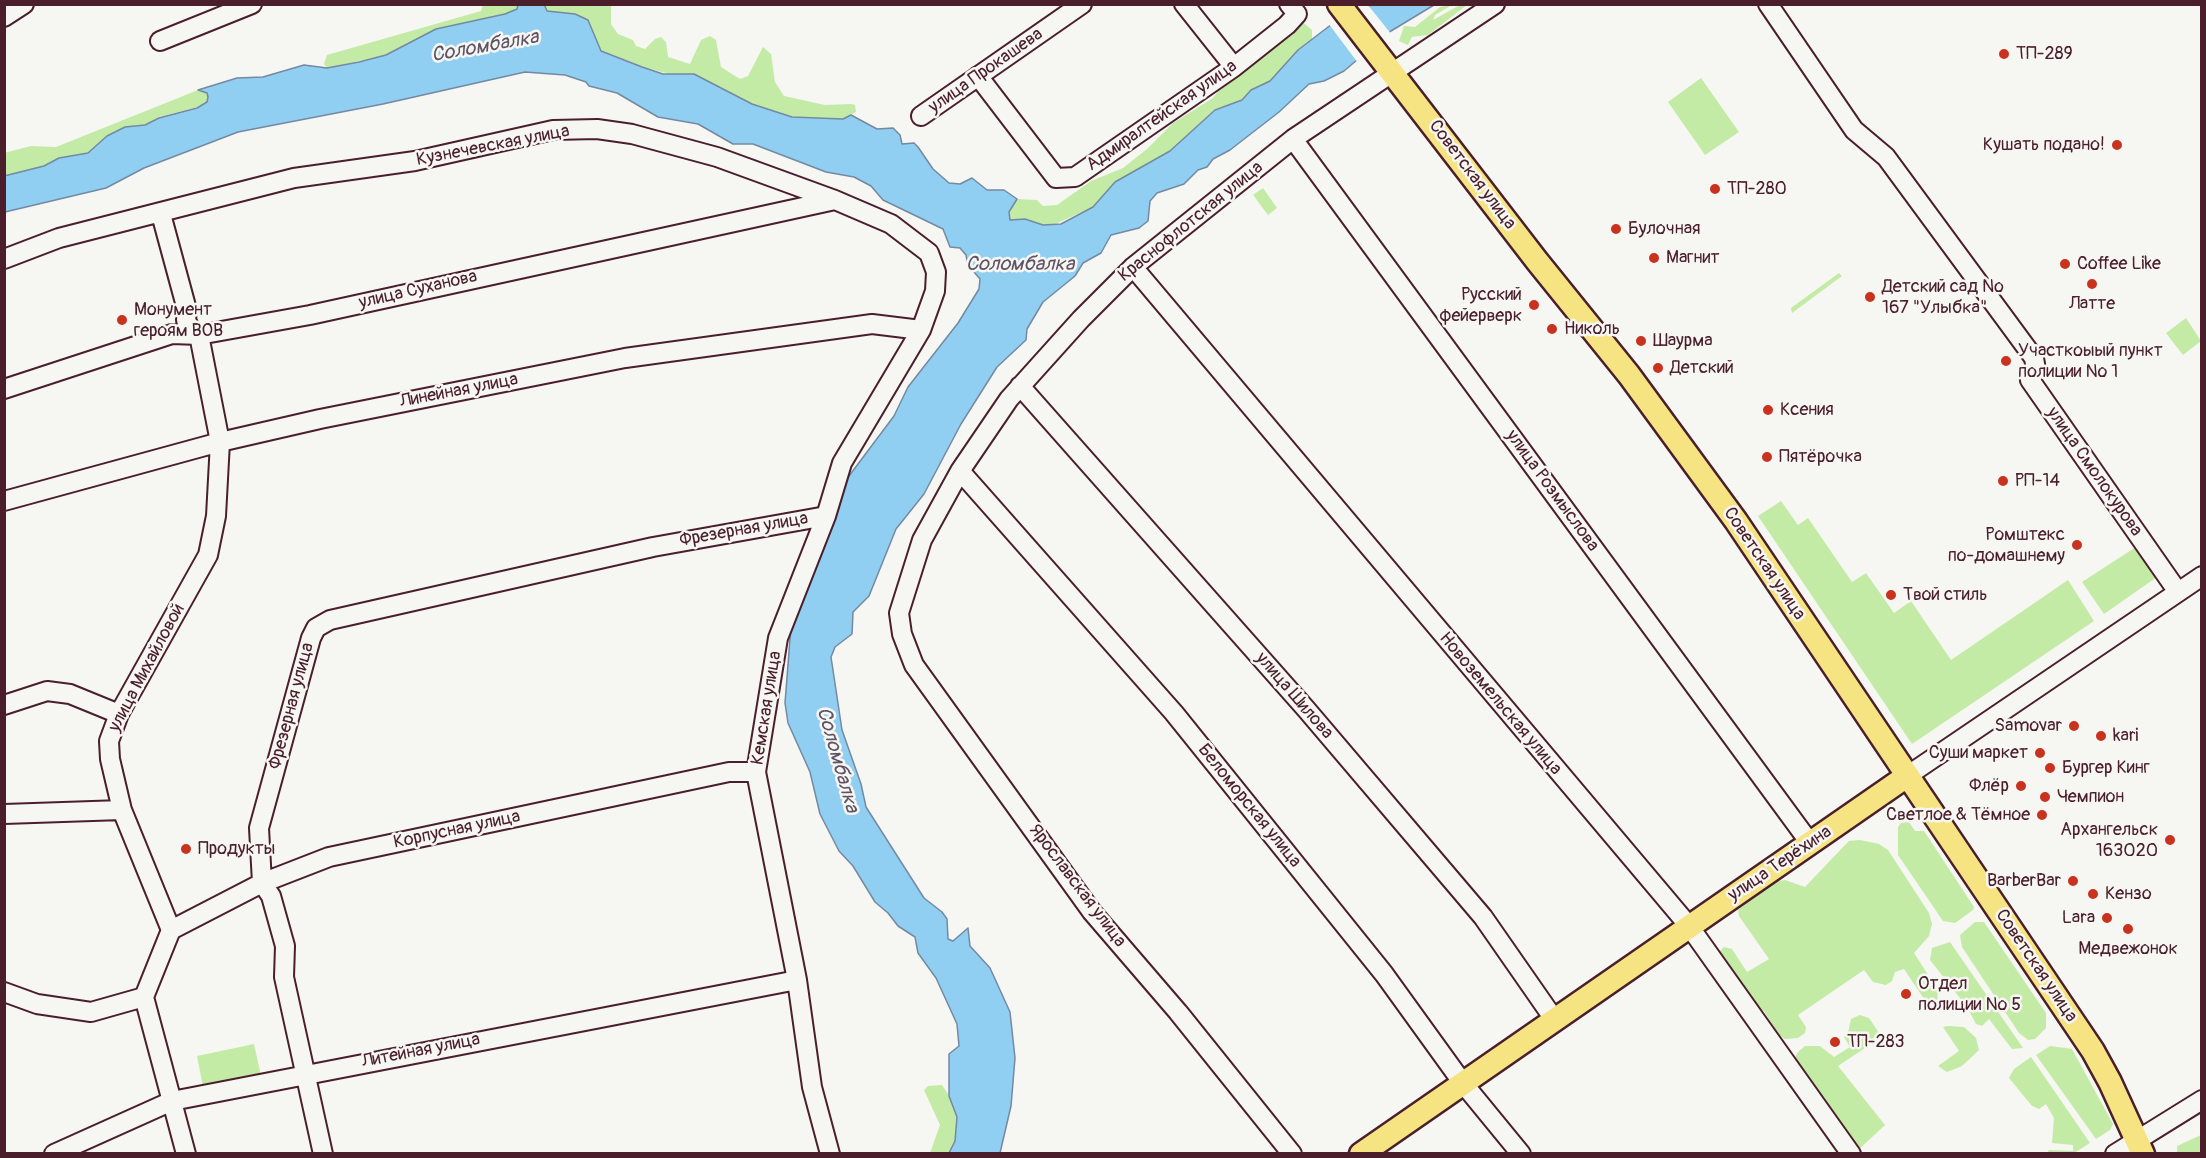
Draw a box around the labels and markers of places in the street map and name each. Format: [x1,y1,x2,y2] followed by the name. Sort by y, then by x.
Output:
[2016,43,2073,65] place label: ТП-289
[1997,47,2011,61] marker: ТП-289
[1983,134,2105,156] place label: Кушать подано!
[2110,138,2124,152] marker: Кушать подано!
[1727,178,1787,200] place label: ТП-280
[1708,182,1722,196] marker: ТП-280
[1628,218,1701,240] place label: Булочная
[1609,222,1623,236] marker: Булочная
[1666,247,1719,269] place label: Магнит
[1647,251,1661,265] marker: Магнит
[2077,253,2161,275] place label: Coffee Like
[2058,257,2072,271] marker: Coffee Like
[1882,276,2004,318] place label: Детский сад № 167 "Улыбка"
[2085,277,2099,291] marker: Латте
[1439,284,1522,326] place label: Русский фейерверк
[1863,290,1877,304] marker: Детский сад № 167 "Улыбка"
[2069,293,2115,315] place label: Латте
[1527,298,1541,312] marker: Русский фейерверк
[134,299,223,342] place label: Монумент героям ВОВ
[115,313,129,327] marker: Монумент героям ВОВ
[1564,318,1620,340] place label: Николь
[1545,322,1559,336] marker: Николь
[1653,330,1713,352] place label: Шаурма
[1634,334,1648,348] marker: Шаурма
[2018,340,2163,382] place label: Участкоыый пункт полиции № 1
[1999,354,2013,368] marker: Участкоыый пункт полиции № 1
[1670,357,1734,379] place label: Детский
[1651,361,1665,375] marker: Детский
[1780,399,1834,421] place label: Ксения
[1761,403,1775,417] marker: Ксения
[1779,446,1862,468] place label: Пятёрочка
[1760,450,1774,464] marker: Пятёрочка
[2015,470,2060,492] place label: РП-14
[1996,474,2010,488] marker: РП-14
[1948,524,2065,566] place label: Ромштекс по-домашнему
[2070,538,2084,552] marker: Ромштекс по-домашнему
[1903,584,1988,606] place label: Твой стиль
[1884,588,1898,602] marker: Твой стиль
[1995,715,2062,737] place label: Samovar
[2067,719,2081,733] marker: Samovar
[2113,725,2139,747] place label: kari
[2094,729,2108,743] marker: kari
[1929,742,2028,764] place label: Суши маркет
[2033,746,2047,760] marker: Суши маркет
[2062,757,2150,779] place label: Бургер Кинг
[2043,761,2057,775] marker: Бургер Кинг
[1969,775,2009,797] place label: Флёр
[2014,779,2028,793] marker: Флёр
[2057,786,2124,808] place label: Чемпион
[2038,790,2052,804] marker: Чемпион
[1886,804,2030,826] place label: Светлое & Тёмное
[2035,808,2049,822] marker: Светлое & Тёмное
[2060,819,2158,862] place label: Архангельск 163020
[2163,833,2177,847] marker: Архангельск 163020
[198,838,275,860] place label: Продукты
[179,842,193,856] marker: Продукты
[1987,870,2061,892] place label: BarberBar
[2066,874,2080,888] marker: BarberBar
[2105,883,2152,905] place label: Кензо
[2086,887,2100,901] marker: Кензо
[2062,907,2095,929] place label: Lara
[2100,911,2114,925] marker: Lara
[2121,922,2135,936] marker: Медвежонок
[2078,938,2178,960] place label: Медвежонок
[1918,973,2021,1016] place label: Отдел полиции № 5
[1899,987,1913,1001] marker: Отдел полиции № 5
[1847,1031,1905,1053] place label: ТП-283
[1828,1035,1842,1049] marker: ТП-283

